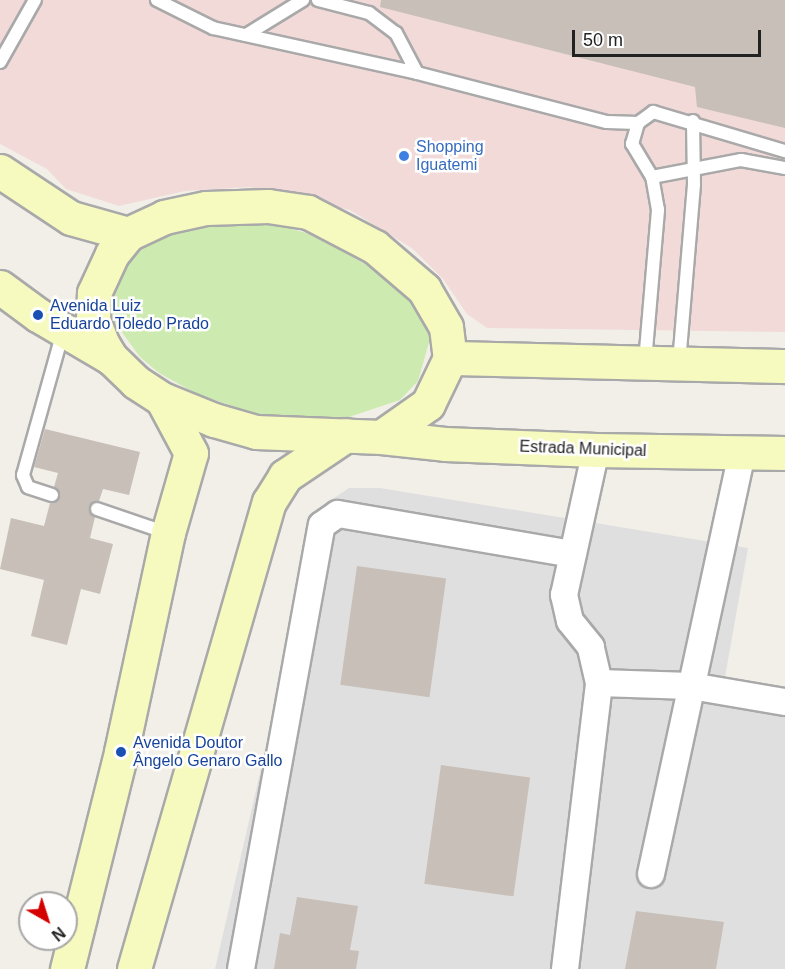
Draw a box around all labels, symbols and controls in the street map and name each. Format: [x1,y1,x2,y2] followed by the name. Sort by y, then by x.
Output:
[575,18,764,56] scale bar
[583,30,623,50] text: 50 m
[416,137,484,175] place label: Shopping Iguatemi
[397,149,411,163] marker: Shopping Iguatemi
[50,296,209,334] place label: Avenida Luiz Eduardo Toledo Prado
[31,308,45,322] marker: Avenida Luiz Eduardo Toledo Prado
[519,437,647,461] street label: Estrada Municipal
[133,733,282,771] place label: Avenida Doutor Ângelo Genaro Gallo
[114,745,128,759] marker: Avenida Doutor Ângelo Genaro Gallo
[18,891,78,951] north arrow
[49,924,68,944] text: N

